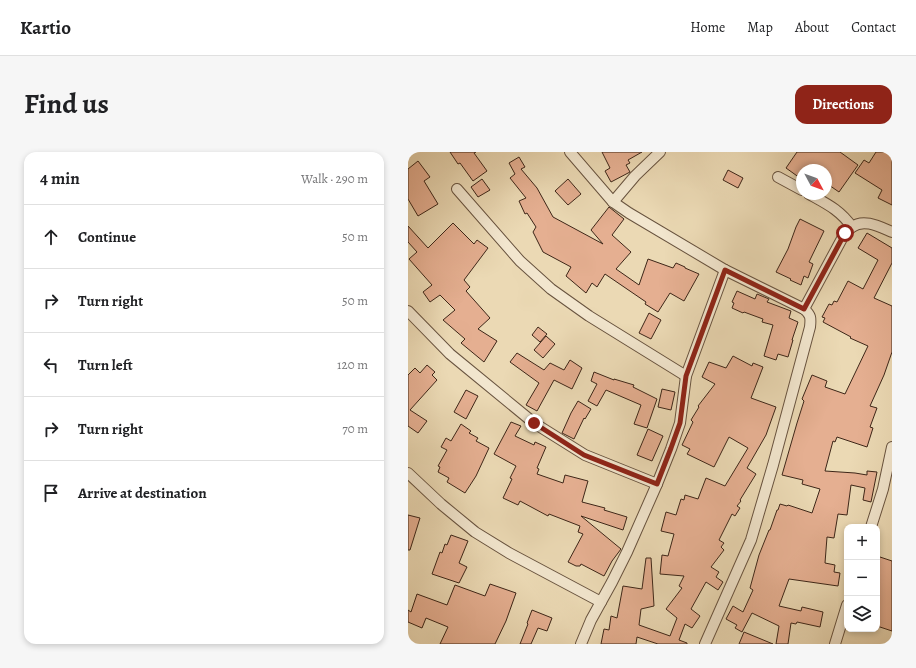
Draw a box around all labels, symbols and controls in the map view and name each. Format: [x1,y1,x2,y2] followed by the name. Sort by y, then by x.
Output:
[20,15,71,41] text: Kartio
[690,18,725,37] text: Home
[747,18,773,37] text: Map
[795,18,829,37] text: About
[851,18,896,37] text: Contact
[24,85,109,123] text: Find us
[795,85,892,124] button: Directions
[796,164,832,200] north arrow
[40,167,80,190] text: 4 min
[301,170,368,187] text: Walk · 290 m
[836,224,854,242] route start
[40,226,62,248] icon: ahead
[78,227,136,247] text: Continue
[342,228,368,245] text: 50 m
[40,290,62,312] icon: right
[78,291,143,311] text: Turn right
[342,292,368,309] text: 50 m
[40,354,62,376] icon: left
[78,355,133,375] text: Turn left
[337,356,368,373] text: 120 m
[525,414,543,432] route end
[40,418,62,440] icon: right
[78,419,143,439] text: Turn right
[342,420,368,437] text: 70 m
[40,482,62,504] icon: arrive
[78,483,207,503] text: Arrive at destination
[844,524,880,632] map controls
[844,524,880,560] button: +
[844,560,880,596] button: −
[844,596,880,632] button: layers

